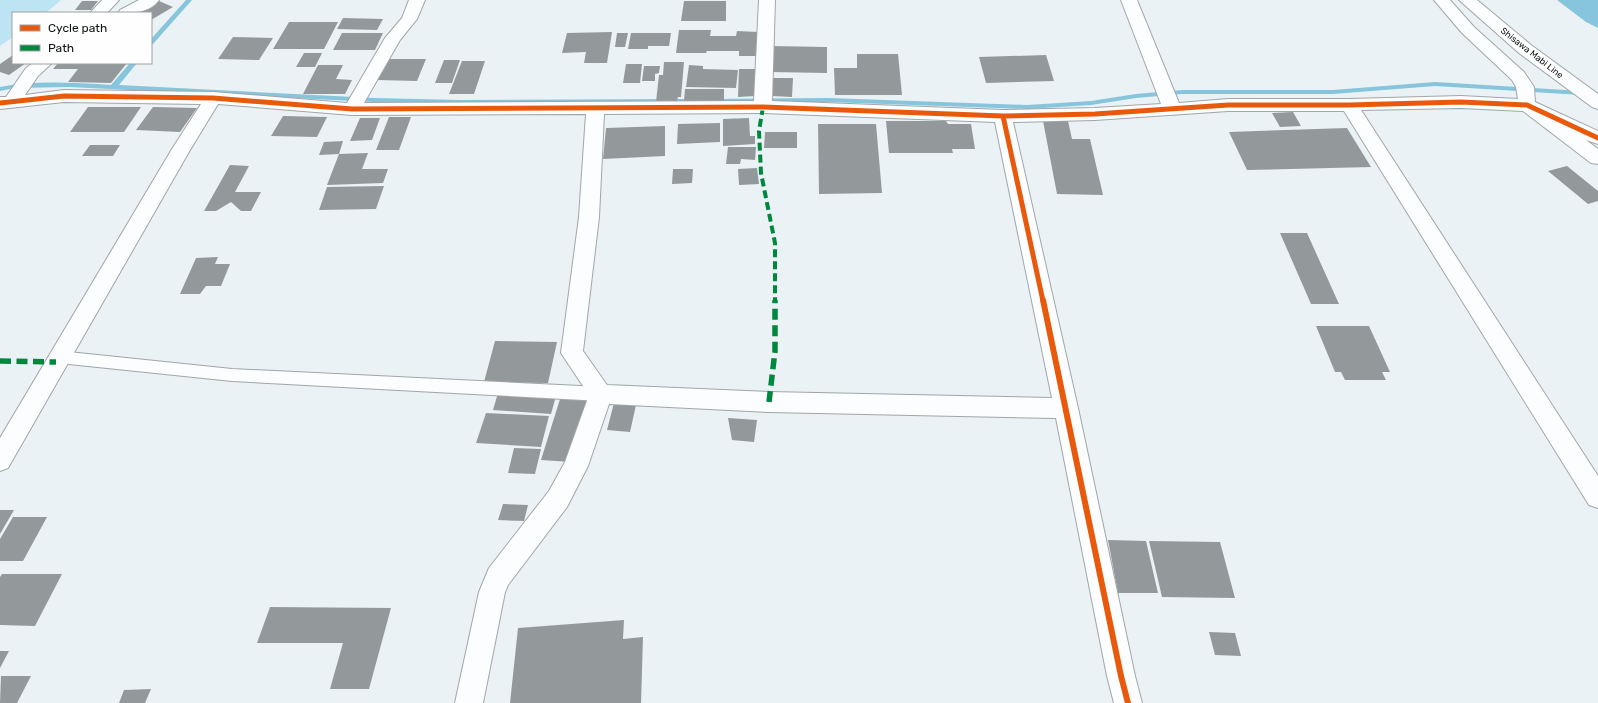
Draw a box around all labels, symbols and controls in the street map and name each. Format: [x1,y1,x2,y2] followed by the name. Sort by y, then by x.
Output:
[12,12,152,64] legend
[48,21,107,35] text: Cycle path
[1499,25,1565,81] street label: Shisawa Mabi Line
[48,41,74,55] text: Path

